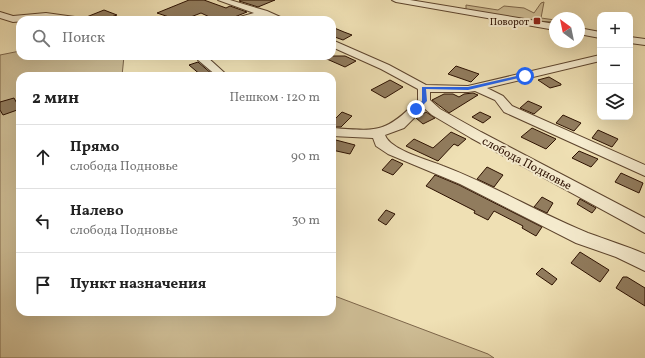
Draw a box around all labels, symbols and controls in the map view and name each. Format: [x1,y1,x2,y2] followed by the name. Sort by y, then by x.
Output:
[549,12,585,48] north arrow
[597,12,633,120] map controls
[597,12,633,48] button: +
[490,15,529,29] place label: Поворот
[16,16,336,60] search box
[532,16,542,26] marker: Поворот
[30,27,52,49] icon: search
[62,28,105,49] text: Поиск
[597,48,633,84] button: −
[516,67,534,85] route start
[597,84,633,120] button: layers
[32,87,79,110] text: 2 мин
[229,89,320,107] text: Пешком · 120 m
[407,100,425,118] route end
[479,133,575,194] street label: слобода Подновье
[70,137,119,158] text: Прямо
[32,146,54,168] icon: ahead
[291,148,320,166] text: 90 m
[70,158,178,176] text: слобода Подновье
[70,201,124,222] text: Налево
[32,210,54,232] icon: left
[292,212,320,230] text: 30 m
[70,222,178,240] text: слобода Подновье
[32,274,54,296] icon: arrive
[70,274,206,295] text: Пункт назначения

